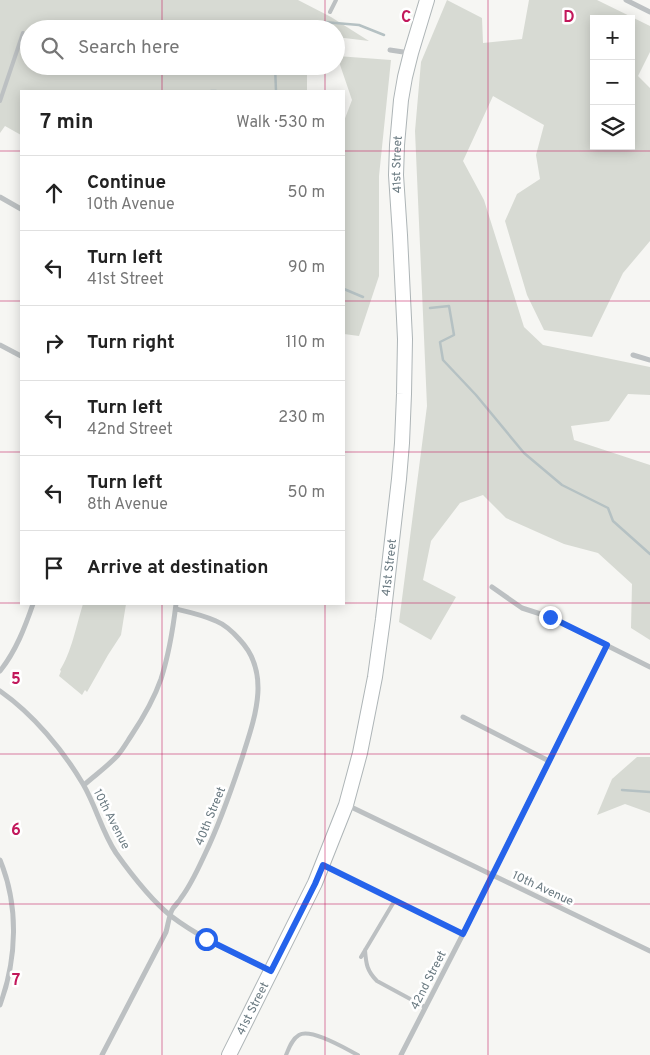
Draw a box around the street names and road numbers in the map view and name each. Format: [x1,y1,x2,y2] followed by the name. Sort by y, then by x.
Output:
[389,135,407,194] street label: 41st Street
[379,538,401,597] street label: 41st Street
[192,785,230,848] street label: 40th Street
[89,787,133,852] street label: 10th Avenue
[509,868,576,910] street label: 10th Avenue
[407,948,451,1013] street label: 42nd Street
[233,980,273,1038] street label: 41st Street

